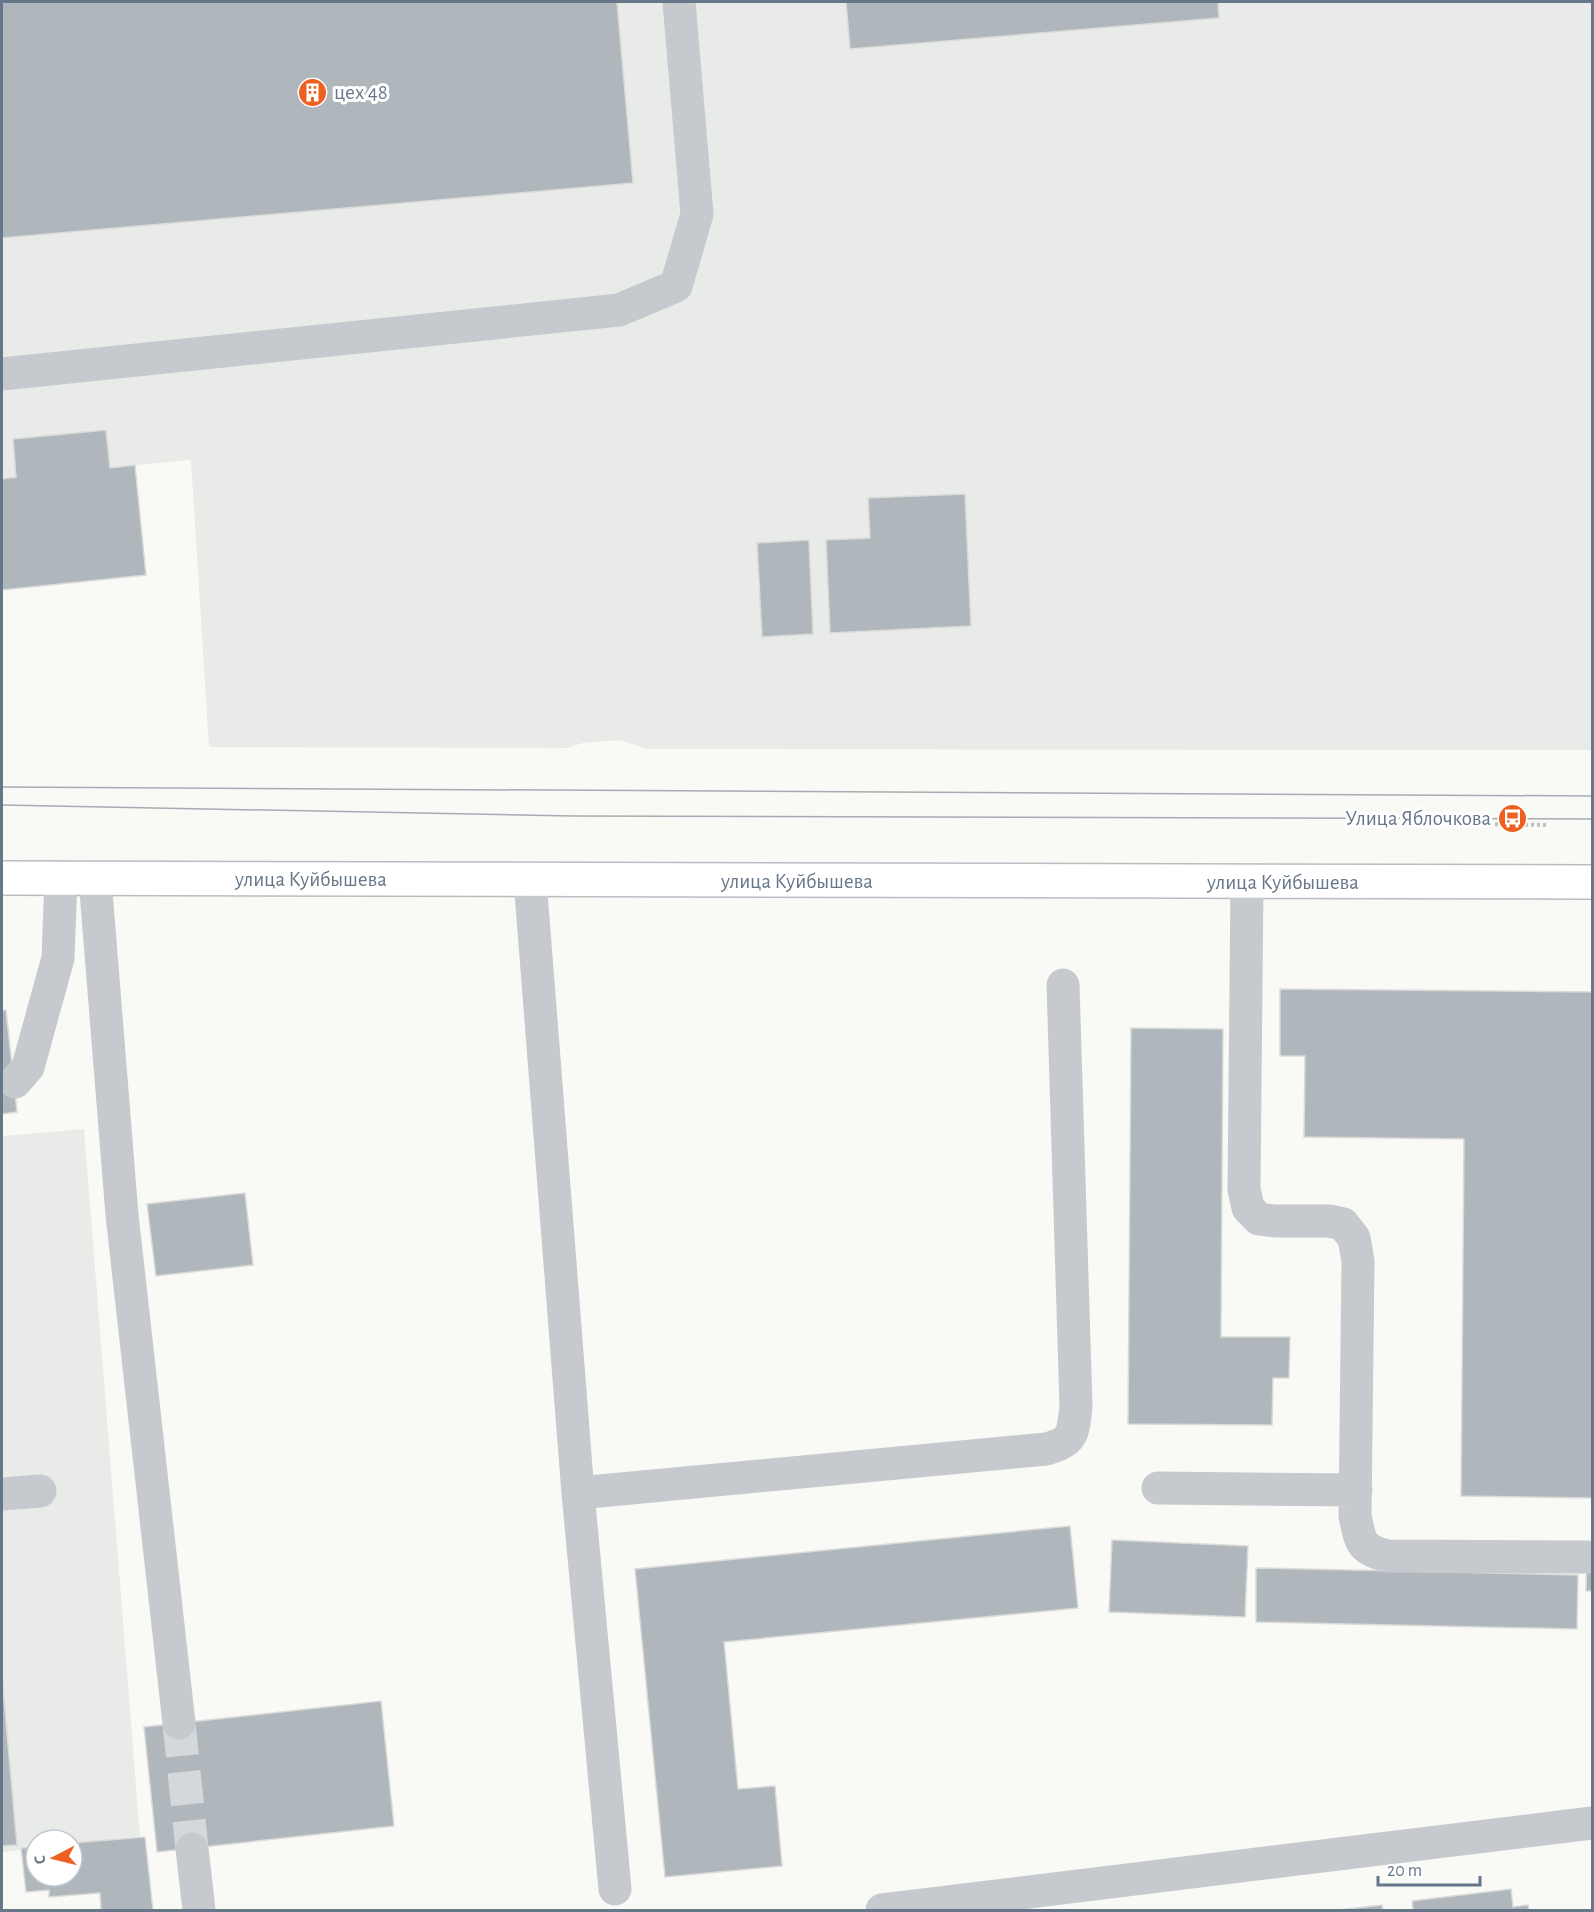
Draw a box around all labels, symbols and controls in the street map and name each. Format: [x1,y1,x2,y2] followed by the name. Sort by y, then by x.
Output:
[297,76,329,108] building icon: цех 48
[334,82,388,103] place label: цех 48
[1496,802,1528,834] bus stop icon: Улица Яблочкова
[1345,808,1491,829] place label: Улица Яблочкова
[234,869,387,890] street label: улица Куйбышева
[720,871,873,892] street label: улица Куйбышева
[1206,872,1359,893] street label: улица Куйбышева
[24,1828,84,1888] north arrow
[1378,1849,1480,1887] scale bar
[32,1854,49,1865] text: С
[1387,1862,1422,1880] text: 20 m

